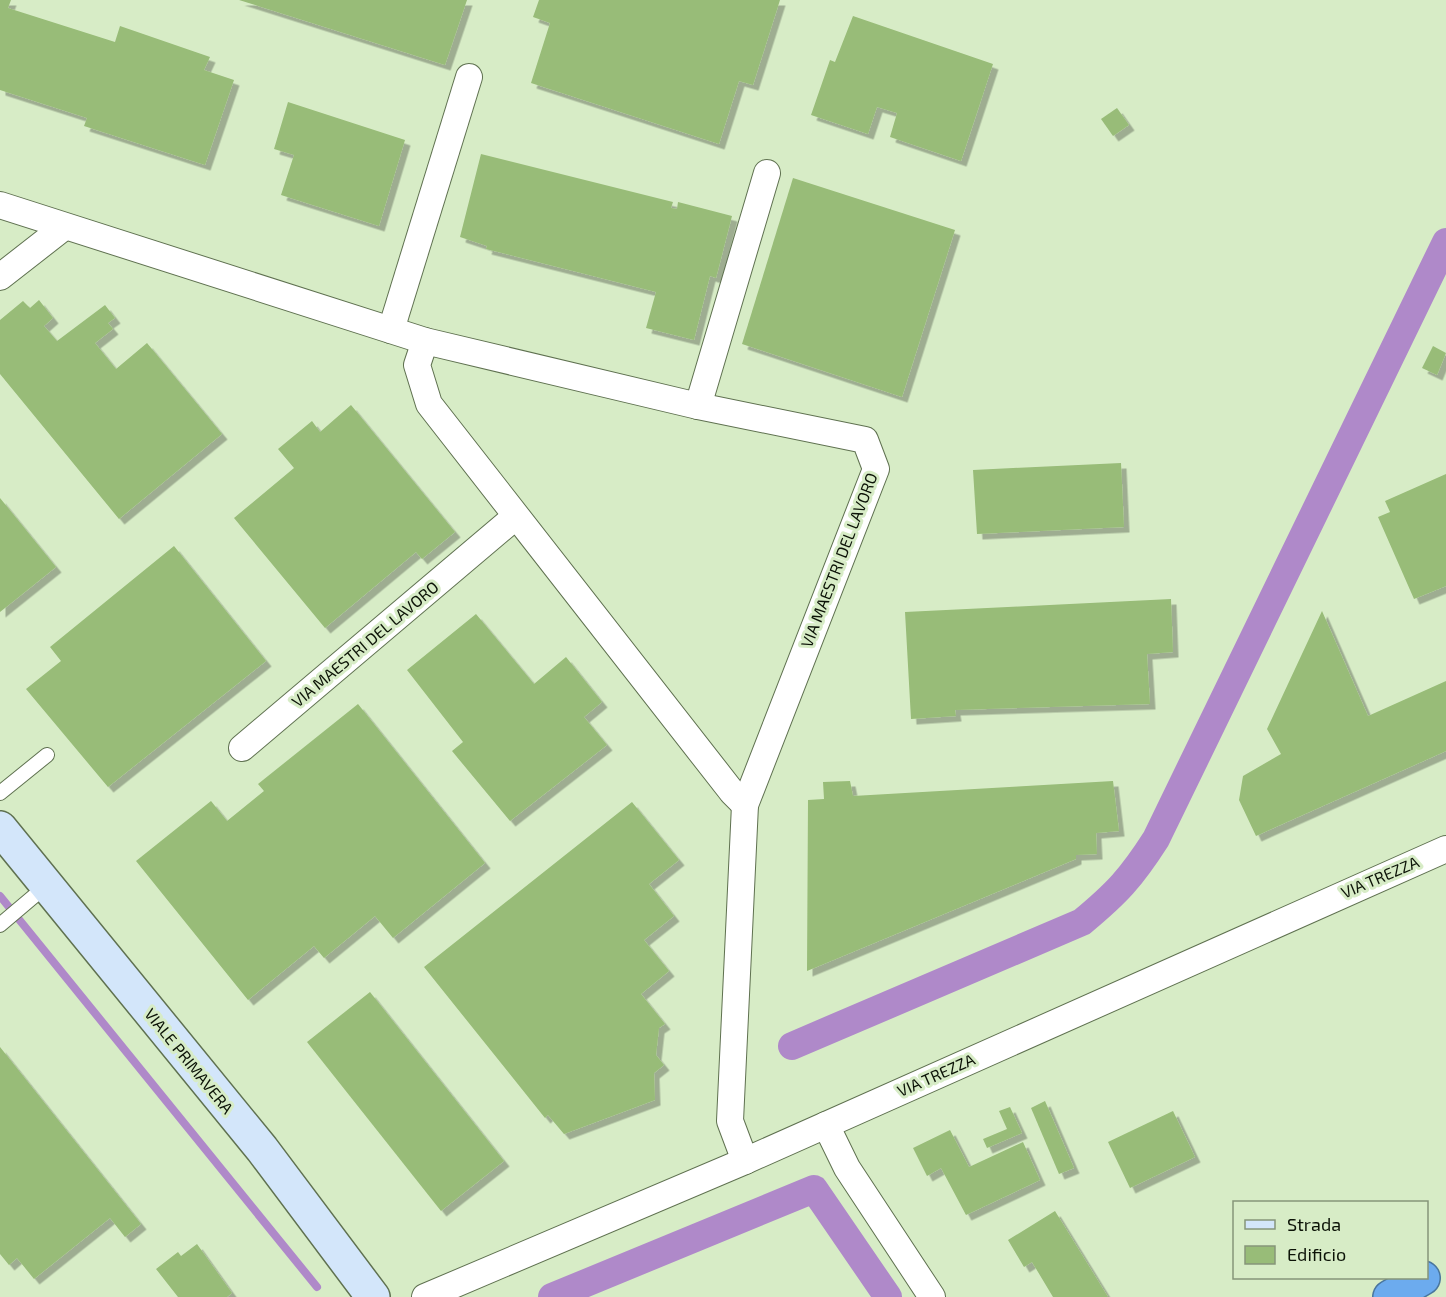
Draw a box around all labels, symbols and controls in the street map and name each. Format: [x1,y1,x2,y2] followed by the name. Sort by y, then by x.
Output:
[796,470,881,650] street label: VIA MAESTRI DEL LAVORO
[288,577,442,711] street label: VIA MAESTRI DEL LAVORO
[1338,852,1422,901] street label: VIA TREZZA
[141,1004,238,1117] street label: VIALE PRIMAVERA
[894,1049,978,1100] street label: VIA TREZZA
[1233,1201,1428,1279] legend
[1287,1213,1341,1235] text: Strada
[1287,1243,1346,1265] text: Edificio

